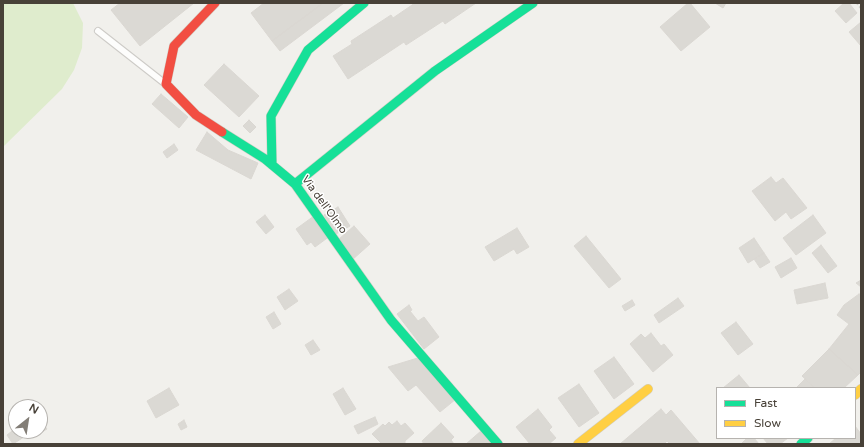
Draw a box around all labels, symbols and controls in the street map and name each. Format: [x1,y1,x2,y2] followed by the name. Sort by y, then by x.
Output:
[298,173,350,237] street label: Via dell'Olmo
[716,387,856,439] legend
[754,396,777,410] text: Fast
[8,399,48,439] north arrow
[27,401,41,417] text: N
[754,416,781,430] text: Slow

